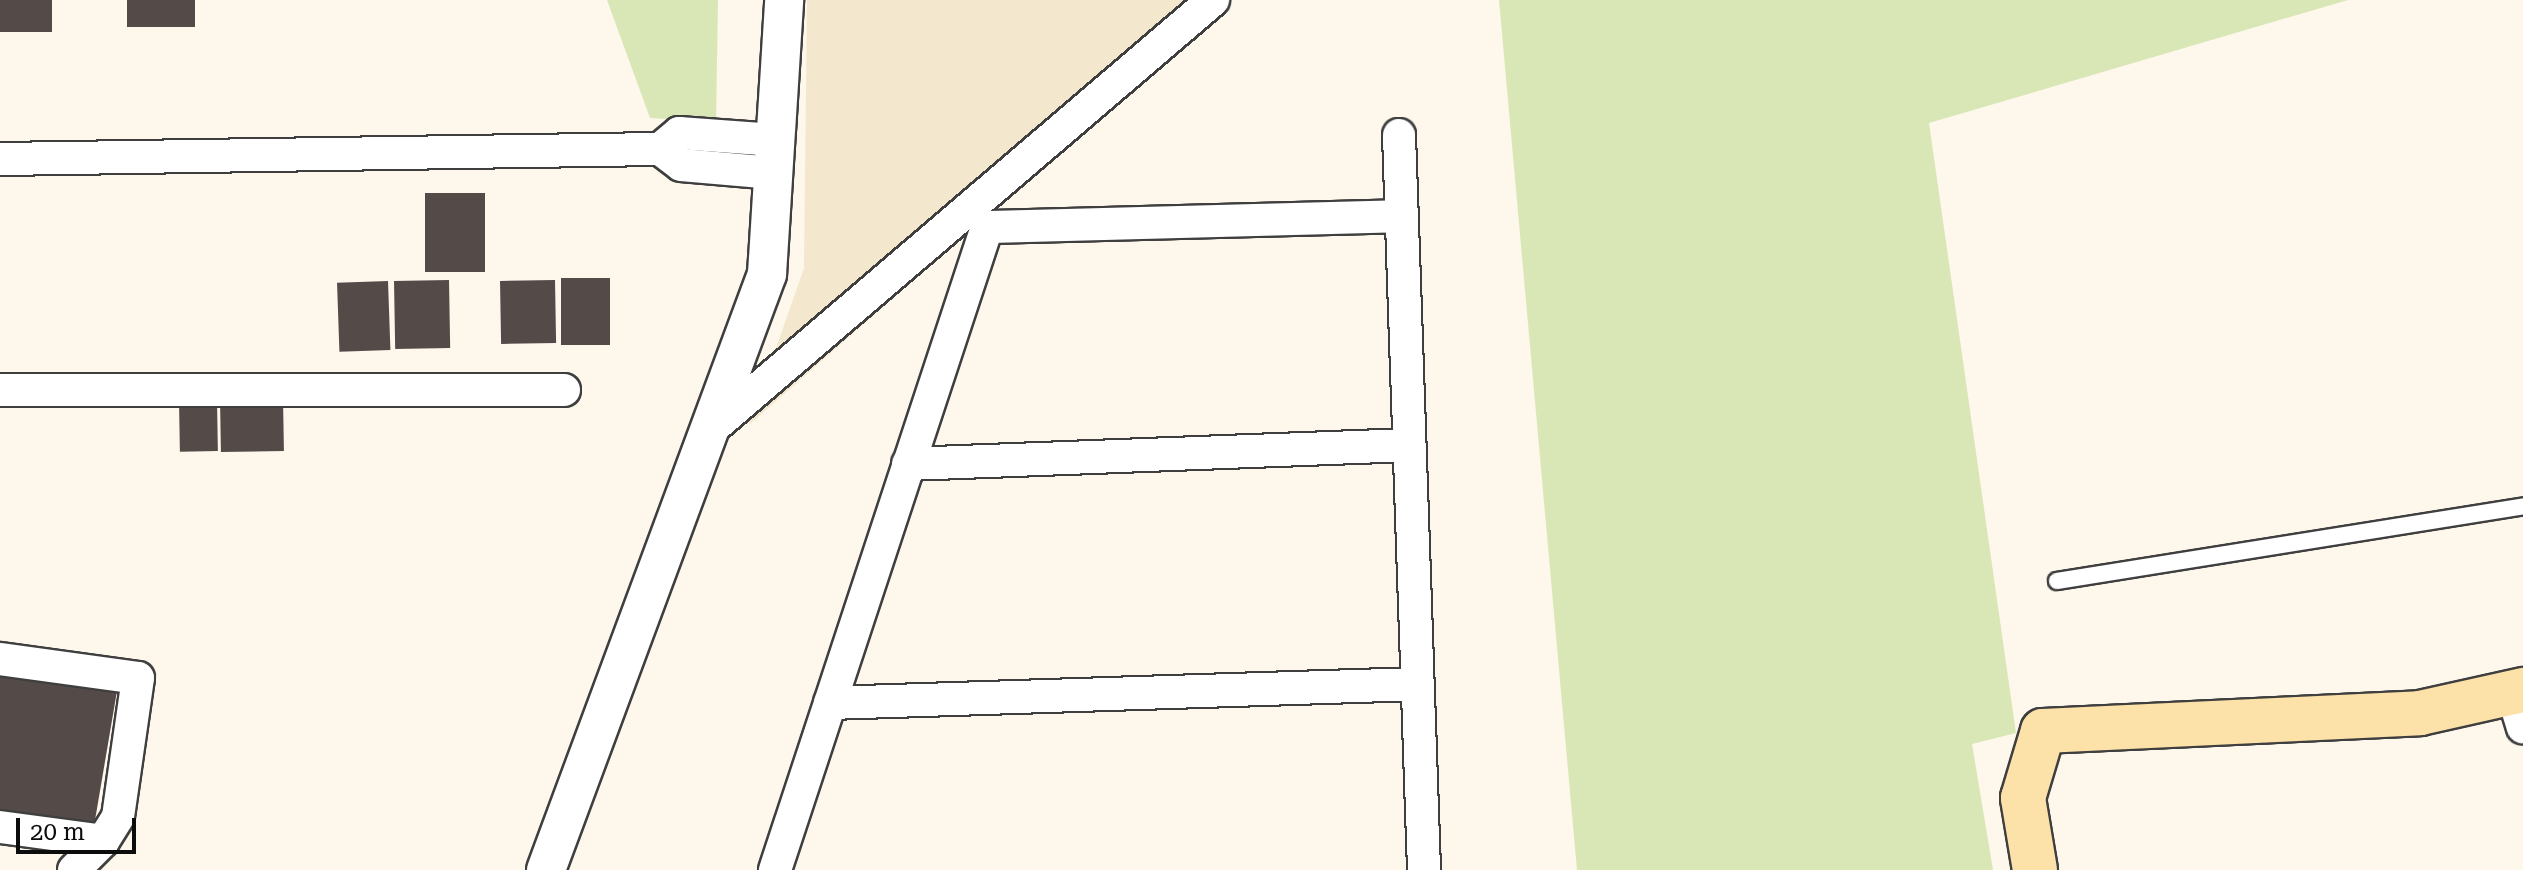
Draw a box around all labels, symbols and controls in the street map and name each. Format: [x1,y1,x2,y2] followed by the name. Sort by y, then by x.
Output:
[20,802,140,852] scale bar
[30,818,85,846] text: 20 m

